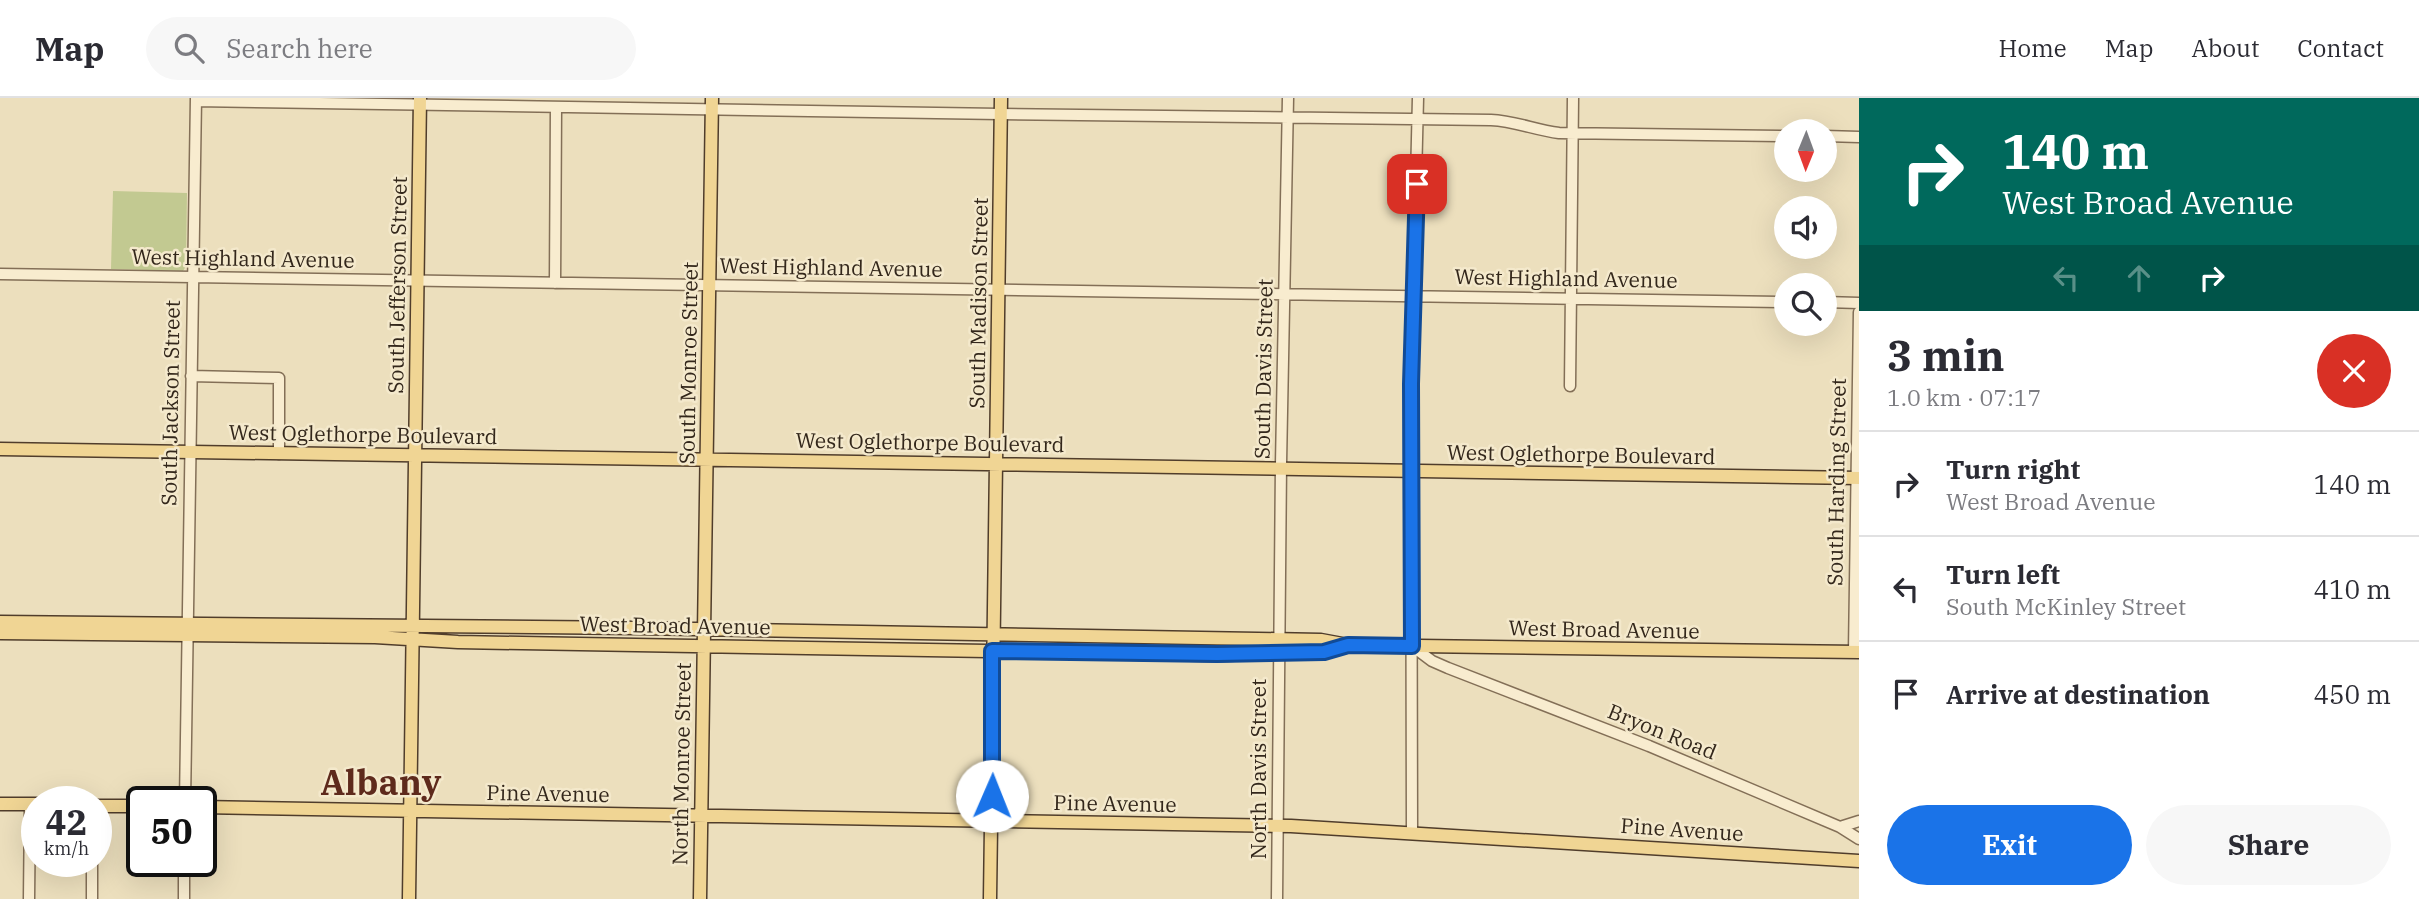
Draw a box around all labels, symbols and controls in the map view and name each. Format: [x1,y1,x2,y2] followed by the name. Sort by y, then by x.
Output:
[146,17,636,80] search box
[35,27,104,70] text: Map
[170,29,208,67] icon: search
[226,31,373,65] text: Search here
[1999,32,2067,64] text: Home
[2105,32,2153,64] text: Map
[2191,32,2259,64] text: About
[2297,32,2384,64] text: Contact
[1774,119,1838,182] north arrow
[1774,119,1837,336] map controls
[2002,119,2149,182] text: 140 m
[1887,126,1978,217] icon: right
[1387,154,1447,214] pin
[1398,165,1436,203] icon: arrive
[381,176,413,394] street label: South Jefferson Street
[2002,181,2294,223] text: West Broad Avenue
[1774,196,1837,259] button: sound
[962,197,994,409] street label: South Madison Street
[131,242,355,274] street label: West Highland Avenue
[719,251,943,283] street label: West Highland Avenue
[2047,259,2085,297] icon: left
[2120,259,2158,297] icon: ahead
[2193,259,2231,297] icon: right
[672,261,704,465] street label: South Monroe Street
[1454,262,1678,294] street label: West Highland Avenue
[1774,273,1837,336] button: search
[1247,278,1279,459] street label: South Davis Street
[154,300,186,506] street label: South Jackson Street
[1887,328,2005,383] text: 3 min
[2317,334,2391,408] button: close
[1820,378,1852,586] street label: South Harding Street
[1887,382,2041,412] text: 1.0 km · 07:17
[228,418,498,450] street label: West Oglethorpe Boulevard
[795,426,1065,458] street label: West Oglethorpe Boulevard
[1446,438,1716,470] street label: West Oglethorpe Boulevard
[1946,452,2080,486] text: Turn right
[1887,465,1925,503] icon: right
[2313,467,2391,501] text: 140 m
[1946,486,2156,516] text: West Broad Avenue
[1946,557,2060,591] text: Turn left
[1887,570,1925,608] icon: left
[2313,572,2391,606] text: 410 m
[1946,591,2186,621] text: South McKinley Street
[579,609,771,641] street label: West Broad Avenue
[1508,613,1700,645] street label: West Broad Avenue
[665,662,697,866] street label: North Monroe Street
[1887,675,1925,713] icon: arrive
[1946,677,2210,711] text: Arrive at destination
[2313,677,2391,711] text: 450 m
[1244,679,1272,859] street label: North Davis Street
[1604,697,1721,766] street label: Bryon Road
[321,759,441,805] district label: Albany
[955,759,1029,833] position arrow
[486,778,610,808] street label: Pine Avenue
[126,786,217,877] speed limit sign: 50
[1053,788,1177,818] street label: Pine Avenue
[45,799,88,845] text: 42
[1887,805,2132,885] button: Exit
[2146,805,2391,885] button: Share
[1620,811,1744,847] street label: Pine Avenue
[44,837,89,860] text: km/h

